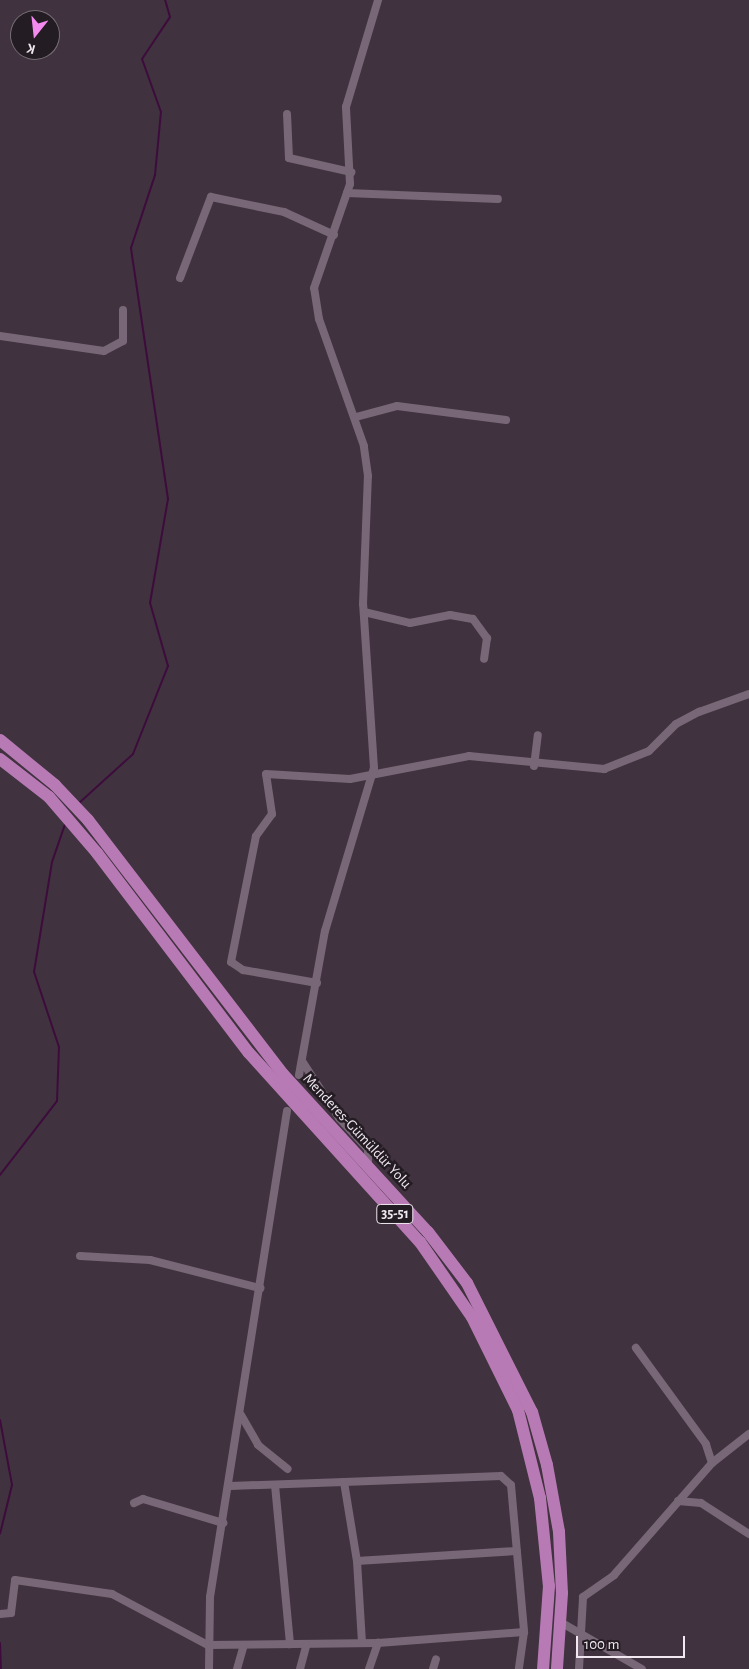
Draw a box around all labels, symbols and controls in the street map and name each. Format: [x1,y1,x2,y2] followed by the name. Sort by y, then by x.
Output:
[10,10,60,60] north arrow
[25,41,37,56] text: K
[299,1070,415,1192] street label: Menderes-Gümüldür Yolu
[376,1202,414,1226] road number: 35-51
[579,1626,688,1658] scale bar
[584,1637,619,1652] text: 100 m

